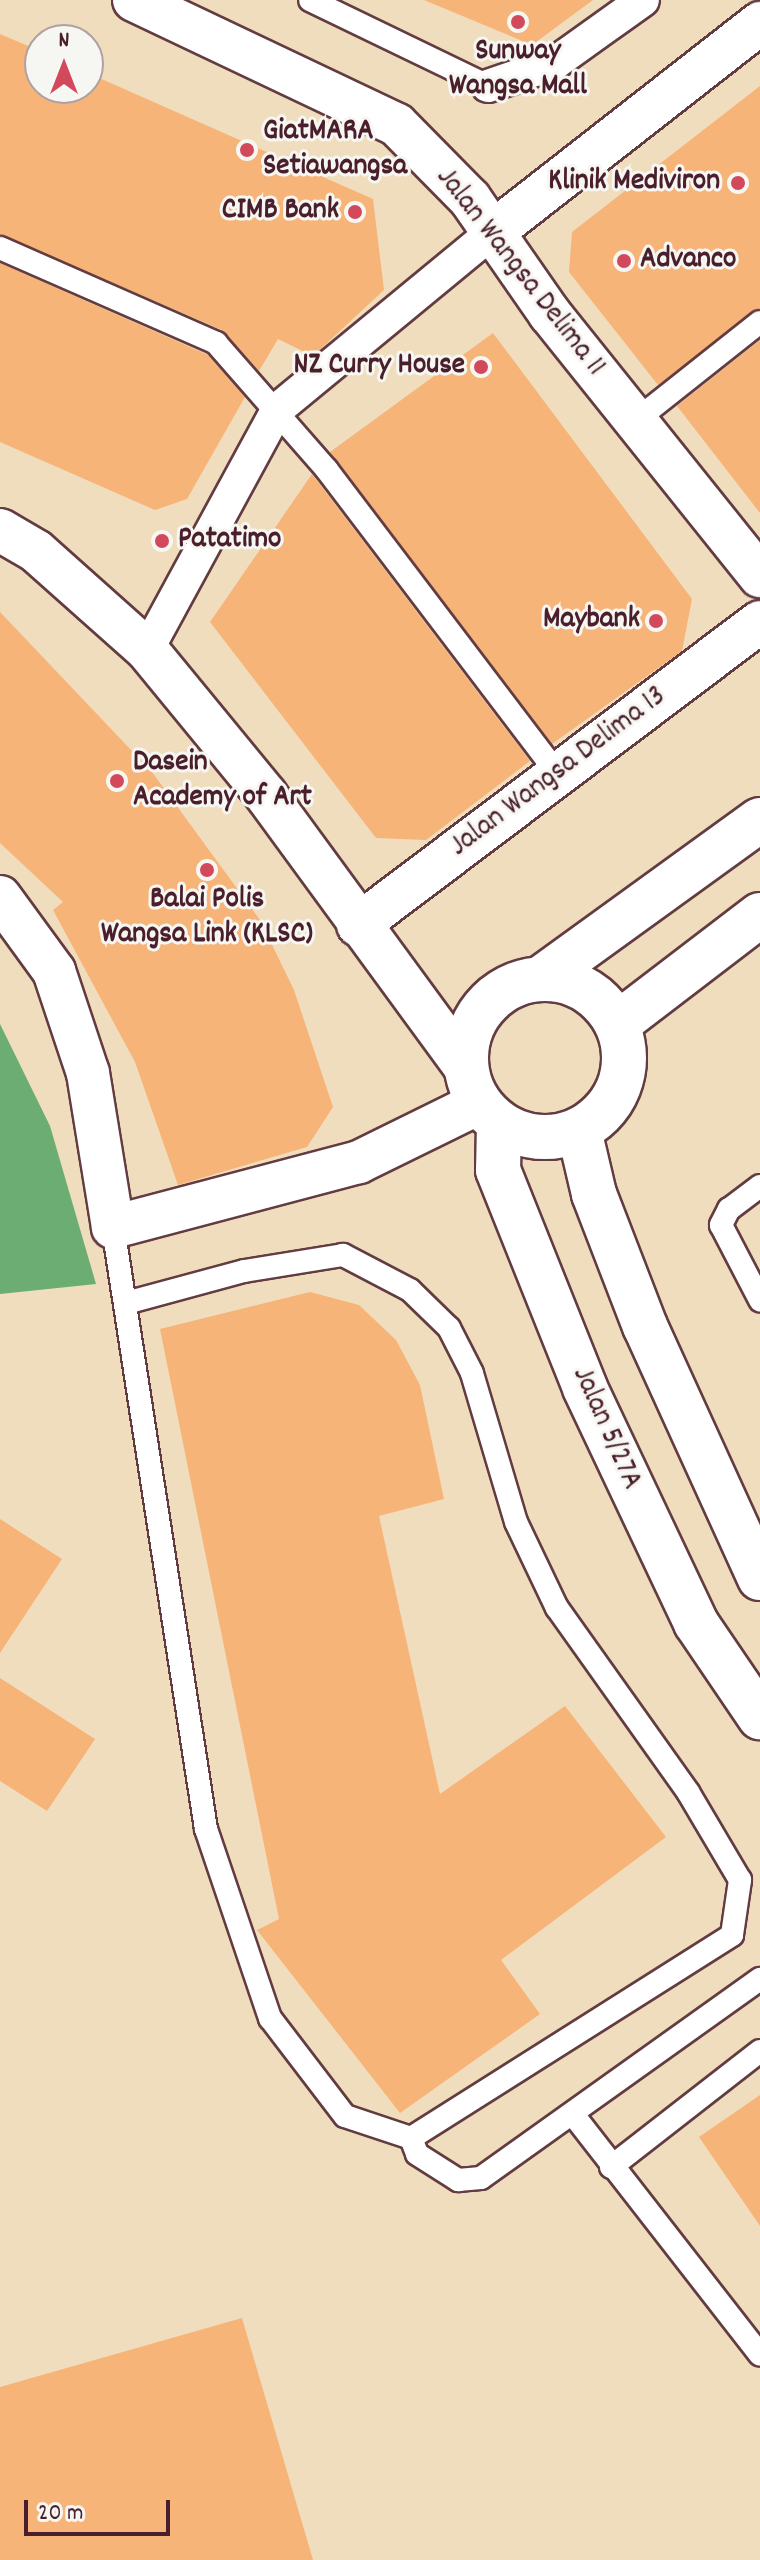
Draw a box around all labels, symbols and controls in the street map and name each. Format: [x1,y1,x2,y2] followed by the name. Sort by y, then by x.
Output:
[509,13,527,31] marker: Sunway Wangsa Mall
[24,24,104,104] north arrow
[59,26,69,57] text: N
[449,35,587,106] place label: Sunway Wangsa Mall
[263,115,407,186] place label: GiatMARA Setiawangsa
[238,141,256,159] marker: GiatMARA Setiawangsa
[426,162,612,384] street label: Jalan Wangsa Delima 11
[548,165,720,201] place label: Klinik Mediviron
[727,172,749,194] marker: Klinik Mediviron
[222,194,339,230] place label: CIMB Bank
[346,203,364,221] marker: CIMB Bank
[640,243,736,279] place label: Advanco
[615,252,633,270] marker: Advanco
[294,349,465,385] place label: NZ Curry House
[472,358,490,376] marker: NZ Curry House
[178,523,281,559] place label: Patatimo
[153,532,171,550] marker: Patatimo
[543,603,640,639] place label: Maybank
[647,612,665,630] marker: Maybank
[444,680,674,866] street label: Jalan Wangsa Delima 13
[133,746,312,816] place label: Dasein Academy of Art
[108,772,126,790] marker: Dasein Academy of Art
[198,861,216,879] marker: Balai Polis Wangsa Link (KLSC)
[101,883,313,954] place label: Balai Polis Wangsa Link (KLSC)
[562,1362,648,1496] street label: Jalan 5/27A
[28,2484,174,2534] scale bar
[38,2497,84,2531] text: 20 m

